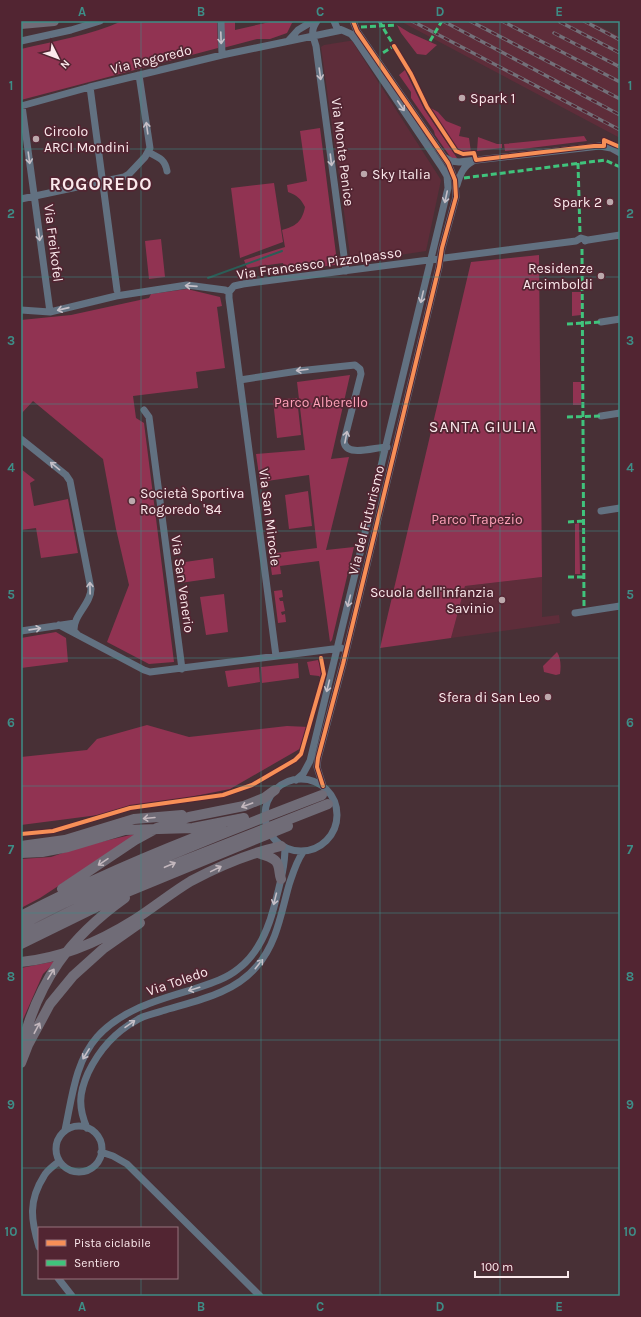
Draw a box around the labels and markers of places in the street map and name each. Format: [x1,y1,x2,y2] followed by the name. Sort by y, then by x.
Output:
[470,90,515,107] place label: Spark 1
[457,93,467,103] marker: Spark 1
[44,123,130,156] place label: Circolo ARCI Mondini
[31,134,41,144] marker: Circolo ARCI Mondini
[372,166,431,183] place label: Sky Italia
[359,169,369,179] marker: Sky Italia
[553,194,602,211] place label: Spark 2
[605,197,615,207] marker: Spark 2
[523,260,593,293] place label: Residenze Arcimboldi
[596,271,606,281] marker: Residenze Arcimboldi
[140,485,245,518] place label: Società Sportiva Rogoredo '84
[127,496,137,506] marker: Società Sportiva Rogoredo '84
[370,584,494,617] place label: Scuola dell'infanzia Savinio
[497,595,507,605] marker: Scuola dell'infanzia Savinio
[438,689,540,706] place label: Sfera di San Leo
[543,692,553,702] marker: Sfera di San Leo

